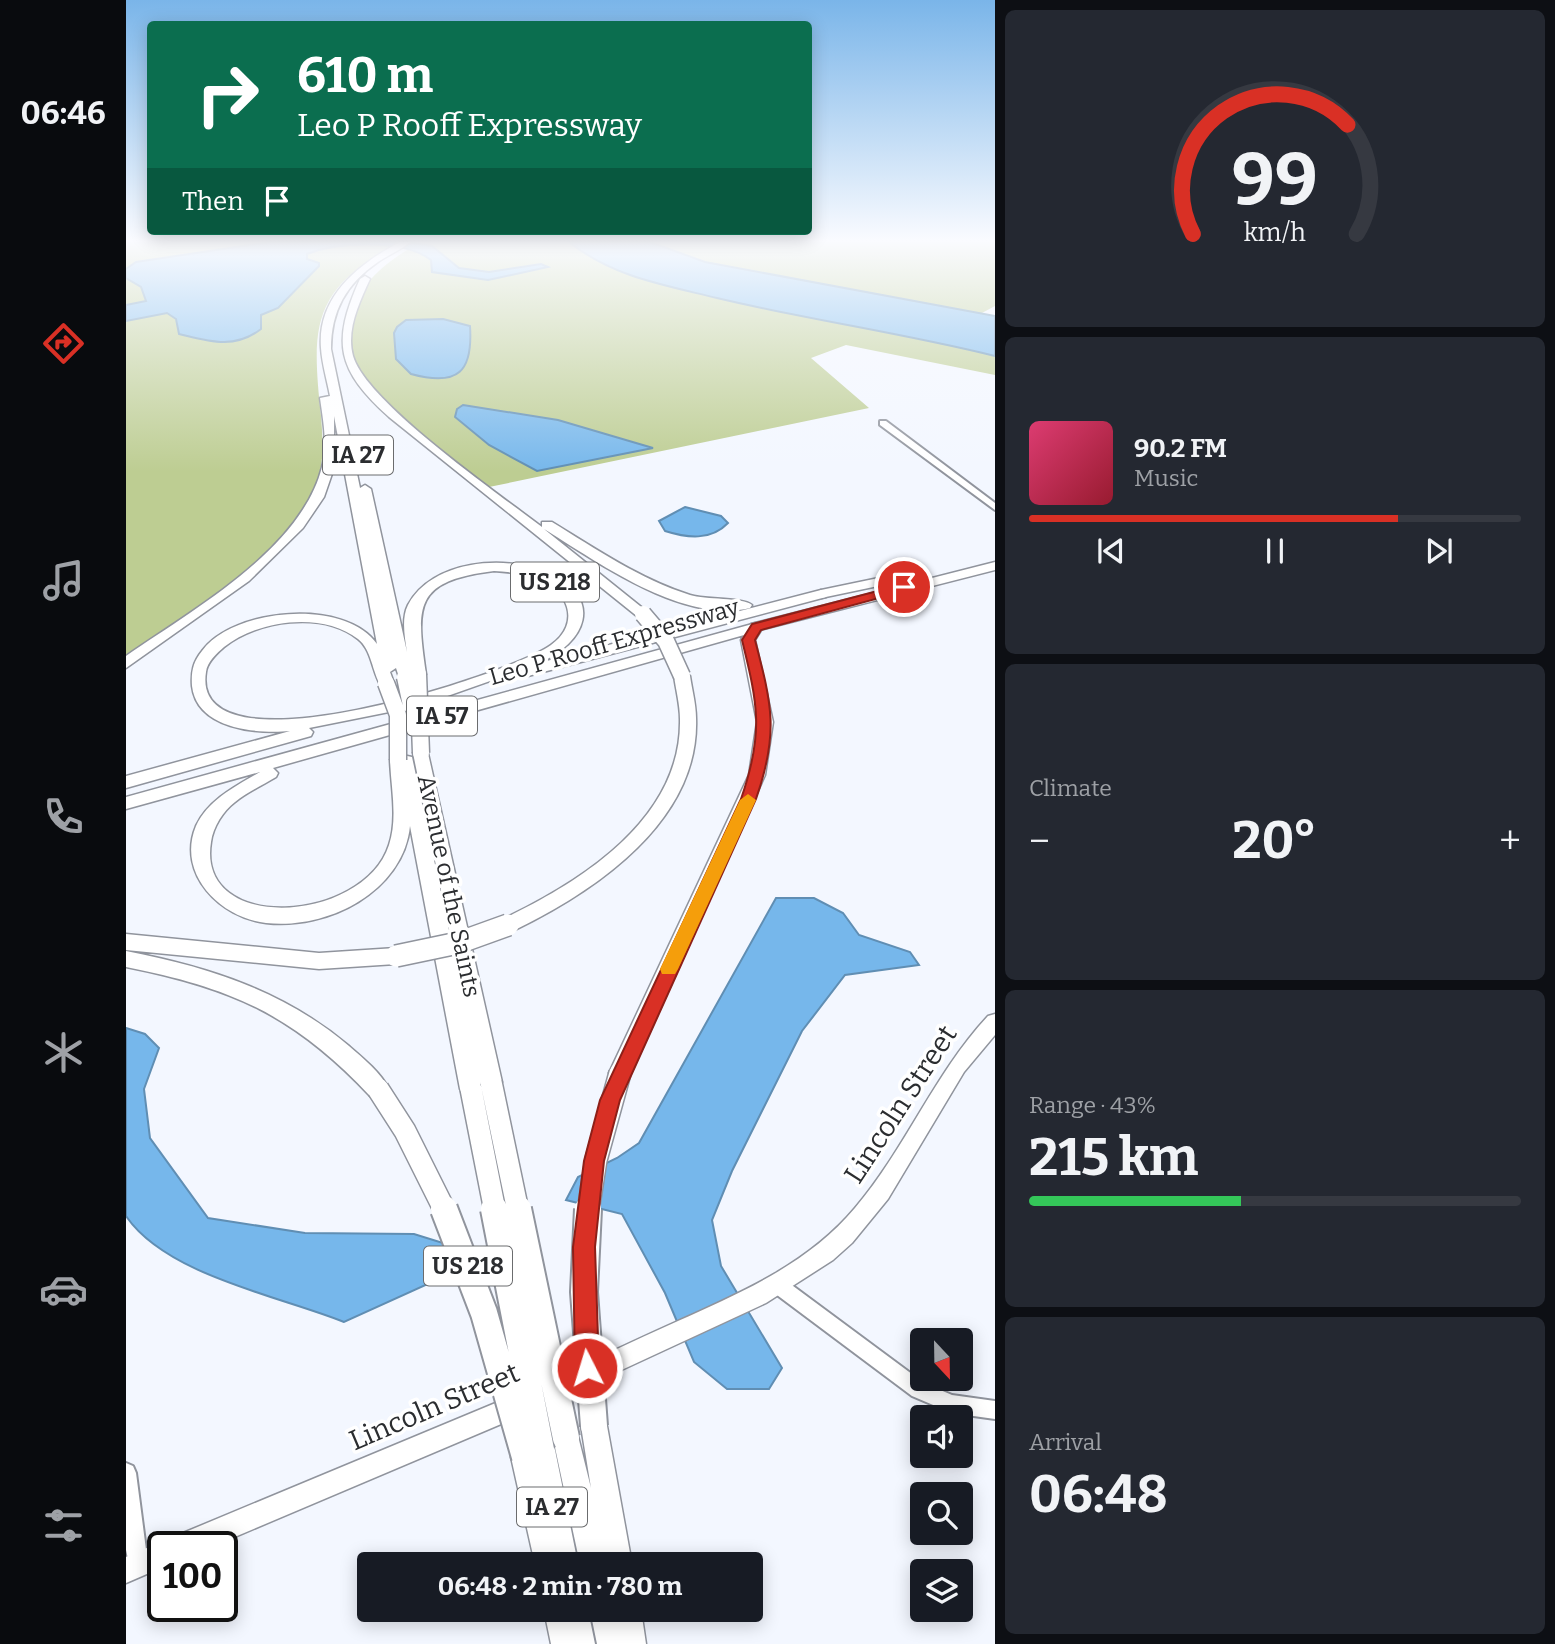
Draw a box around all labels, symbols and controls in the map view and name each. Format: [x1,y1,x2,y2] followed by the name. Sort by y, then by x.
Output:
[297,46,433,105] text: 610 m
[182,49,273,140] icon: right
[20,94,106,132] text: 06:46
[297,106,642,144] text: Leo P Rooff Expressway
[1232,137,1318,224] text: 99
[258,182,296,220] icon: arrive
[182,186,244,217] text: Then
[1244,218,1306,248] text: km/h
[39,319,88,368] icon: directions
[1134,433,1227,464] text: 90.2 FM
[323,436,393,475] road number: IA 27
[1134,464,1198,492] text: Music
[1092,532,1130,570] icon: previous
[1256,532,1294,570] icon: pause
[1420,532,1458,570] icon: next
[39,556,88,605] icon: music
[874,557,934,617] pin
[511,562,599,602] road number: US 218
[885,568,923,606] icon: arrive
[486,593,743,691] street label: Leo P Rooff Expressway
[407,696,477,736] road number: IA 57
[412,772,486,1000] street label: Avenue of the Saints
[1029,774,1112,802] text: Climate
[39,792,88,841] icon: phone
[1232,809,1317,872] text: 20°
[1029,818,1050,864] text: −
[1499,818,1521,864] text: +
[837,1019,964,1189] street label: Lincoln Street
[39,1028,88,1077] icon: climate
[1029,1091,1156,1119] text: Range · 43%
[1029,1126,1198,1189] text: 215 km
[424,1246,512,1286] road number: US 218
[39,1265,88,1314] icon: car
[910,1328,973,1391] north arrow
[910,1328,973,1622] map controls
[550,1331,624,1405] position arrow
[344,1356,524,1457] street label: Lincoln Street
[910,1405,973,1468] button: sound
[1029,1428,1102,1456] text: Arrival
[1029,1463,1168,1526] text: 06:48
[910,1482,973,1545] button: search
[517,1488,587,1526] road number: IA 27
[39,1501,88,1550] icon: filters
[147,1531,238,1622] speed limit sign: 100
[910,1559,973,1622] button: layers
[438,1571,682,1602] text: 06:48 · 2 min · 780 m

